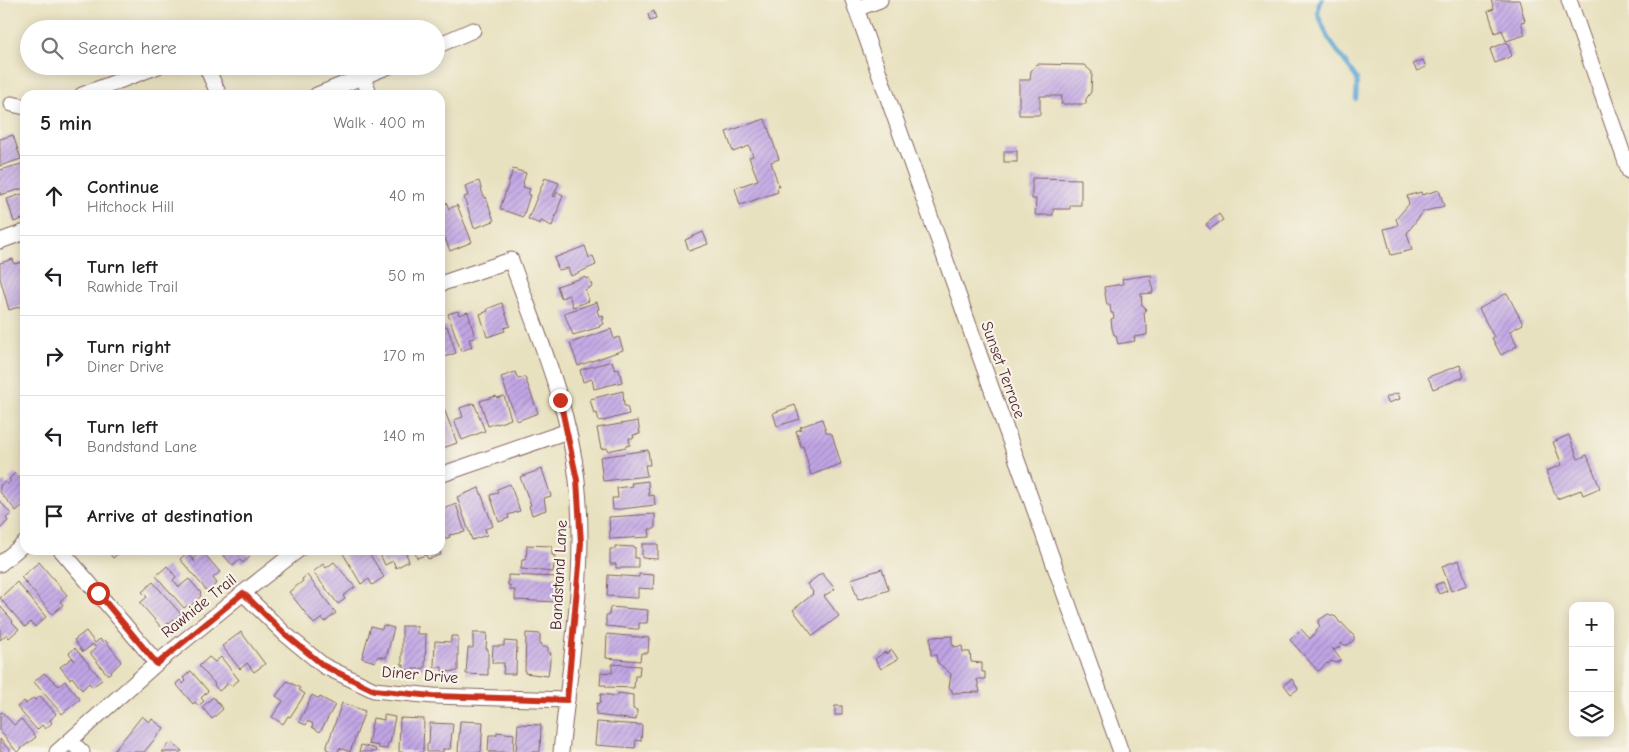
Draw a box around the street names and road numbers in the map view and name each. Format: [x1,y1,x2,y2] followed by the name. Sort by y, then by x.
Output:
[977,319,1029,421] street label: Sunset Terrace
[547,520,571,630] street label: Bandstand Lane
[158,570,240,642] street label: Rawhide Trail
[381,663,459,687] street label: Diner Drive

